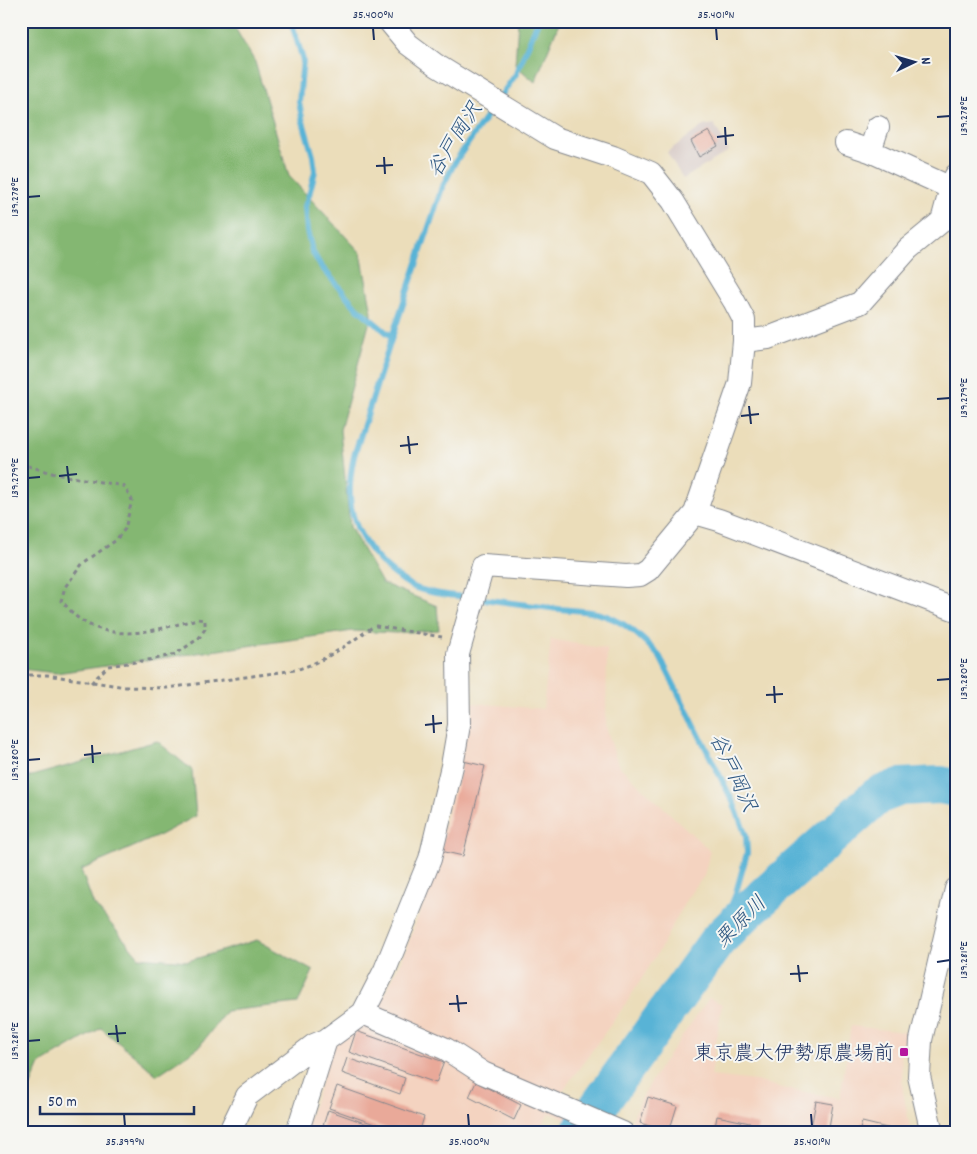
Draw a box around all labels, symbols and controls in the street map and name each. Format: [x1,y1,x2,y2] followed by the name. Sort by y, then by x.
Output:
[353,7,393,24] text: 35.400°N
[698,7,734,24] text: 35.401°N
[890,38,940,88] north arrow
[915,57,935,65] text: N
[422,96,492,184] water label: 谷戸岡沢
[956,96,973,136] text: 139.278°E
[7,177,24,217] text: 139.278°E
[956,377,973,418] text: 139.279°E
[7,457,24,498] text: 139.279°E
[956,658,973,700] text: 139.280°E
[700,729,763,819] water label: 谷戸岡沢
[7,739,24,781] text: 139.280°E
[709,890,775,956] water label: 栗原川
[956,941,973,979] text: 139.281°E
[7,1022,24,1060] text: 139.281°E
[694,1041,894,1069] place label: 東京農大伊勢原農場前
[898,1046,910,1058] marker: 東京農大伊勢原農場前
[40,1084,194,1116] scale bar
[48,1092,77,1114] text: 50 m
[106,1134,145,1151] text: 35.399°N
[449,1134,489,1151] text: 35.400°N
[794,1134,830,1151] text: 35.401°N

